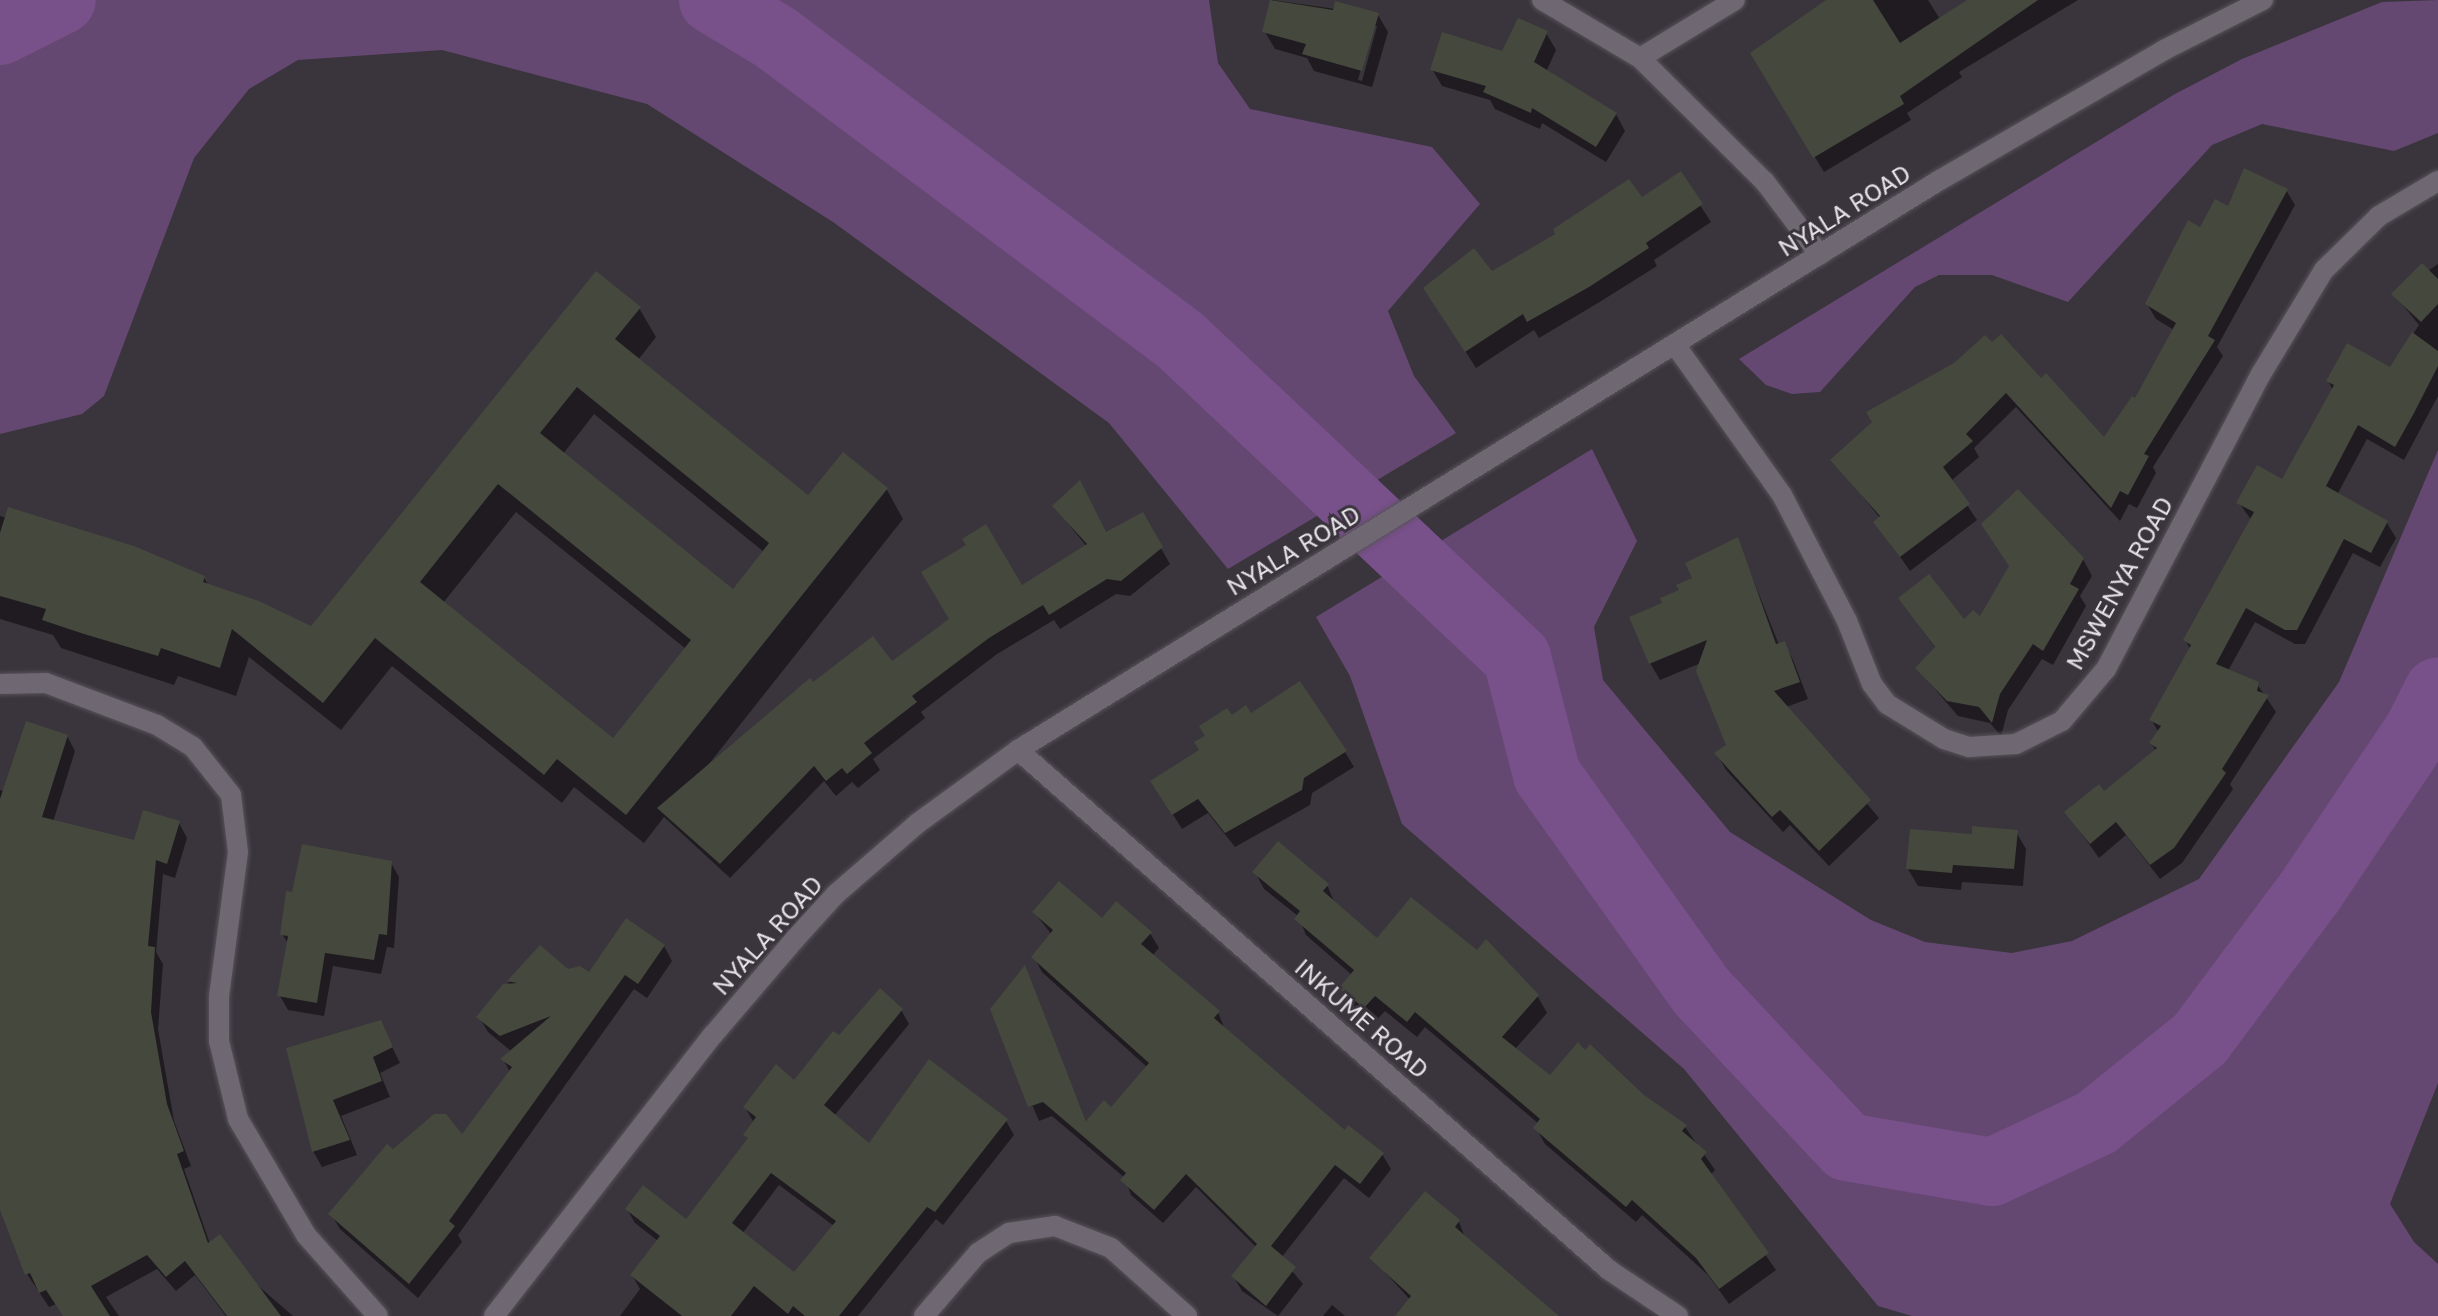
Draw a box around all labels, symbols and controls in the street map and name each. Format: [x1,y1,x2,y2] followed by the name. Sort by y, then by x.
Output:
[1773,158,1915,262] street label: NYALA ROAD
[2060,492,2178,674] street label: MSWENYA ROAD
[1221,499,1365,601] street label: NYALA ROAD
[706,870,828,1000] street label: NYALA ROAD
[1289,952,1435,1084] street label: INKUME ROAD

